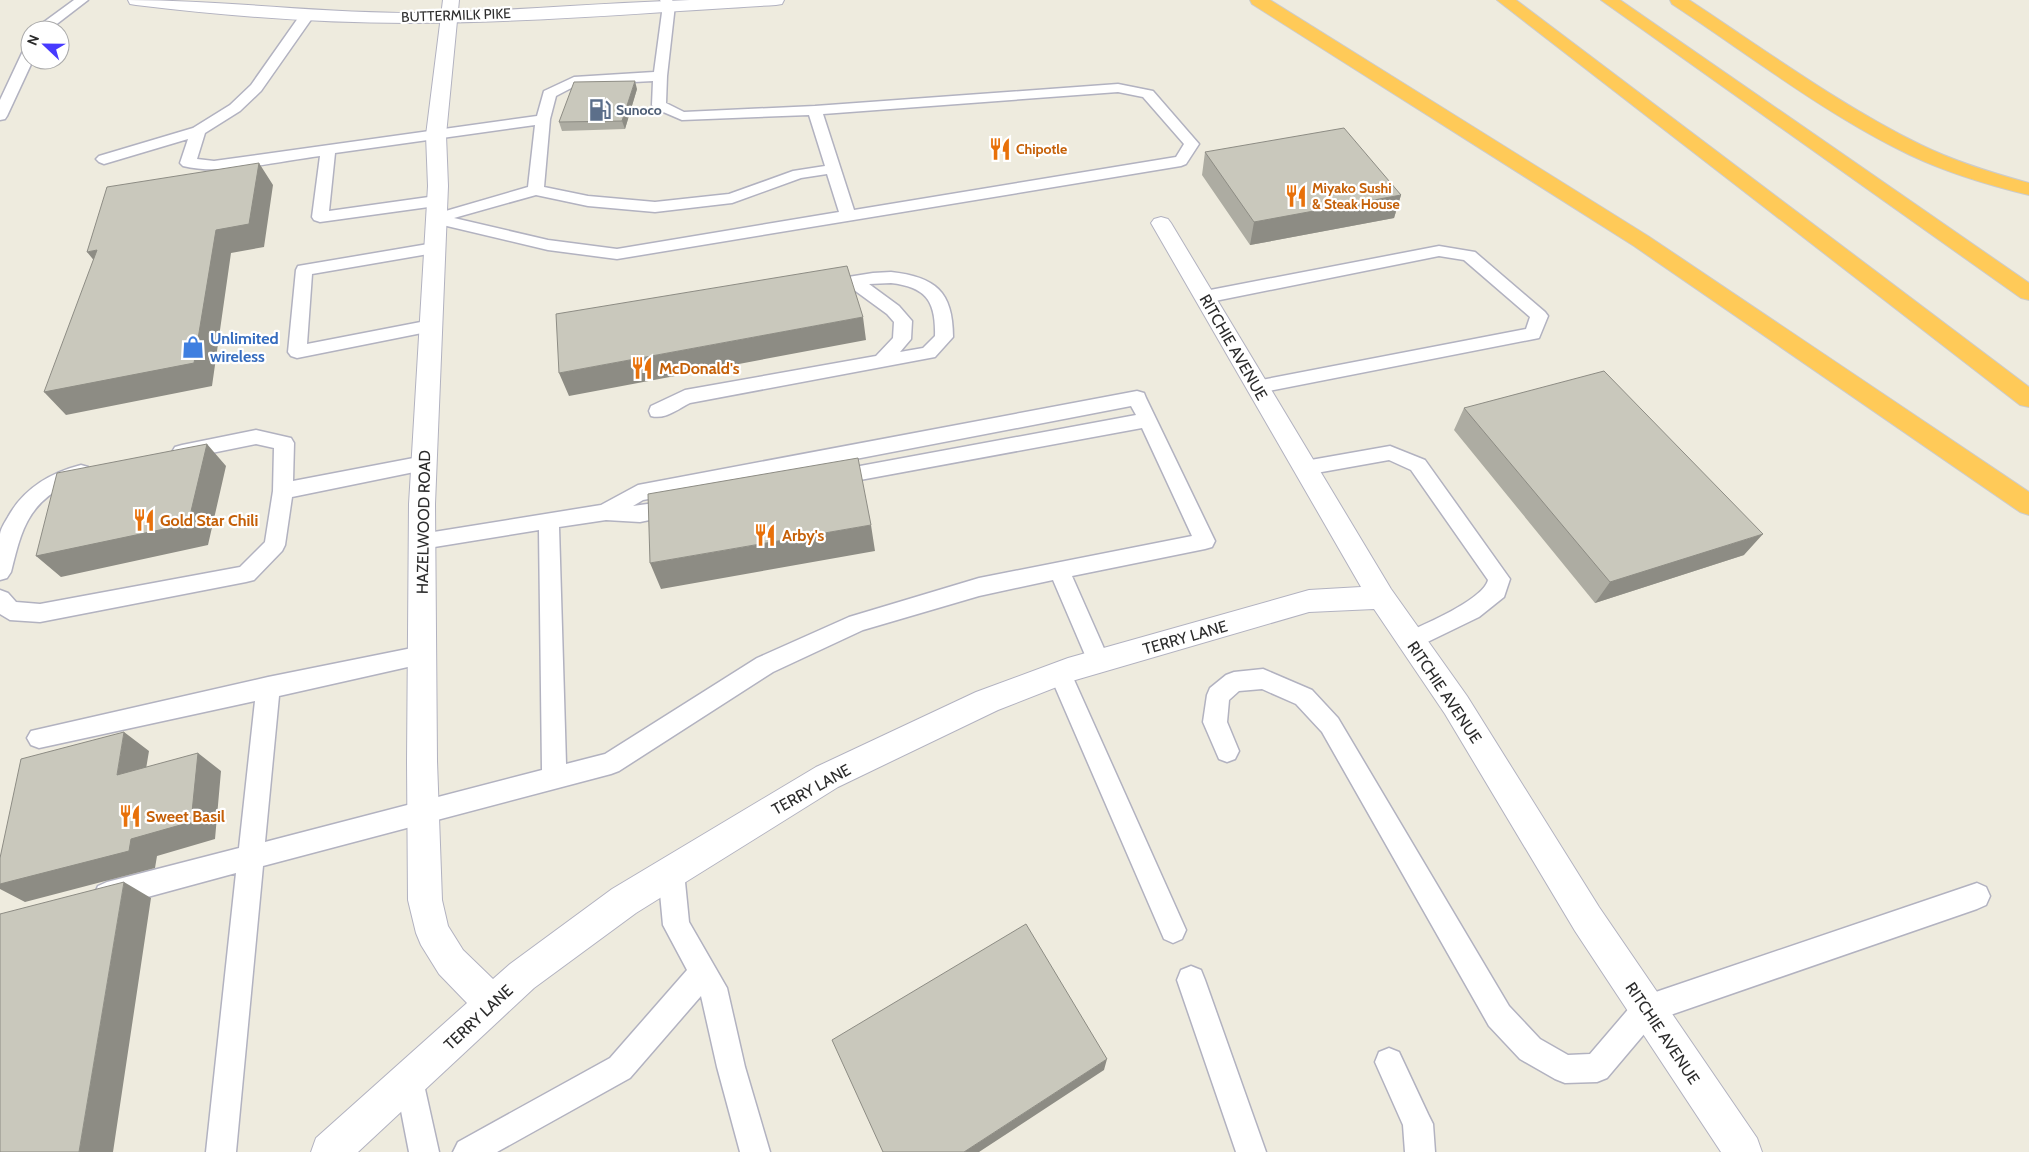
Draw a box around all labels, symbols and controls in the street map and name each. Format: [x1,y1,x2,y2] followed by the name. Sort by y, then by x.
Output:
[401,4,511,26] street label: BUTTERMILK PIKE
[20,20,70,70] north arrow
[23,32,43,48] text: N
[587,97,613,123] fuel station icon: Sunoco
[616,101,662,119] place label: Sunoco
[987,136,1013,162] restaurant icon: Chipotle
[1016,140,1067,158] place label: Chipotle
[1312,179,1400,213] place label: Miyako Sushi & Steak House
[1283,183,1309,209] restaurant icon: Miyako Sushi & Steak House
[1196,291,1272,404] street label: RITCHIE AVENUE
[210,329,279,366] place label: Unlimited wireless
[180,334,206,360] shop icon: Unlimited wireless
[629,355,655,381] restaurant icon: McDonald's
[659,359,740,378] place label: McDonald's
[413,450,434,594] street label: HAZELWOOD ROAD
[131,507,157,533] restaurant icon: Gold Star Chili
[160,511,258,530] place label: Gold Star Chili
[752,522,778,548] restaurant icon: Arby's
[782,526,825,545] place label: Arby's
[1141,616,1230,659] street label: TERRY LANE
[1403,638,1486,747] street label: RITCHIE AVENUE
[769,760,854,819] street label: TERRY LANE
[117,803,143,829] restaurant icon: Sweet Basil
[146,807,225,826] place label: Sweet Basil
[1621,979,1704,1088] street label: RITCHIE AVENUE
[440,981,517,1054] street label: TERRY LANE

